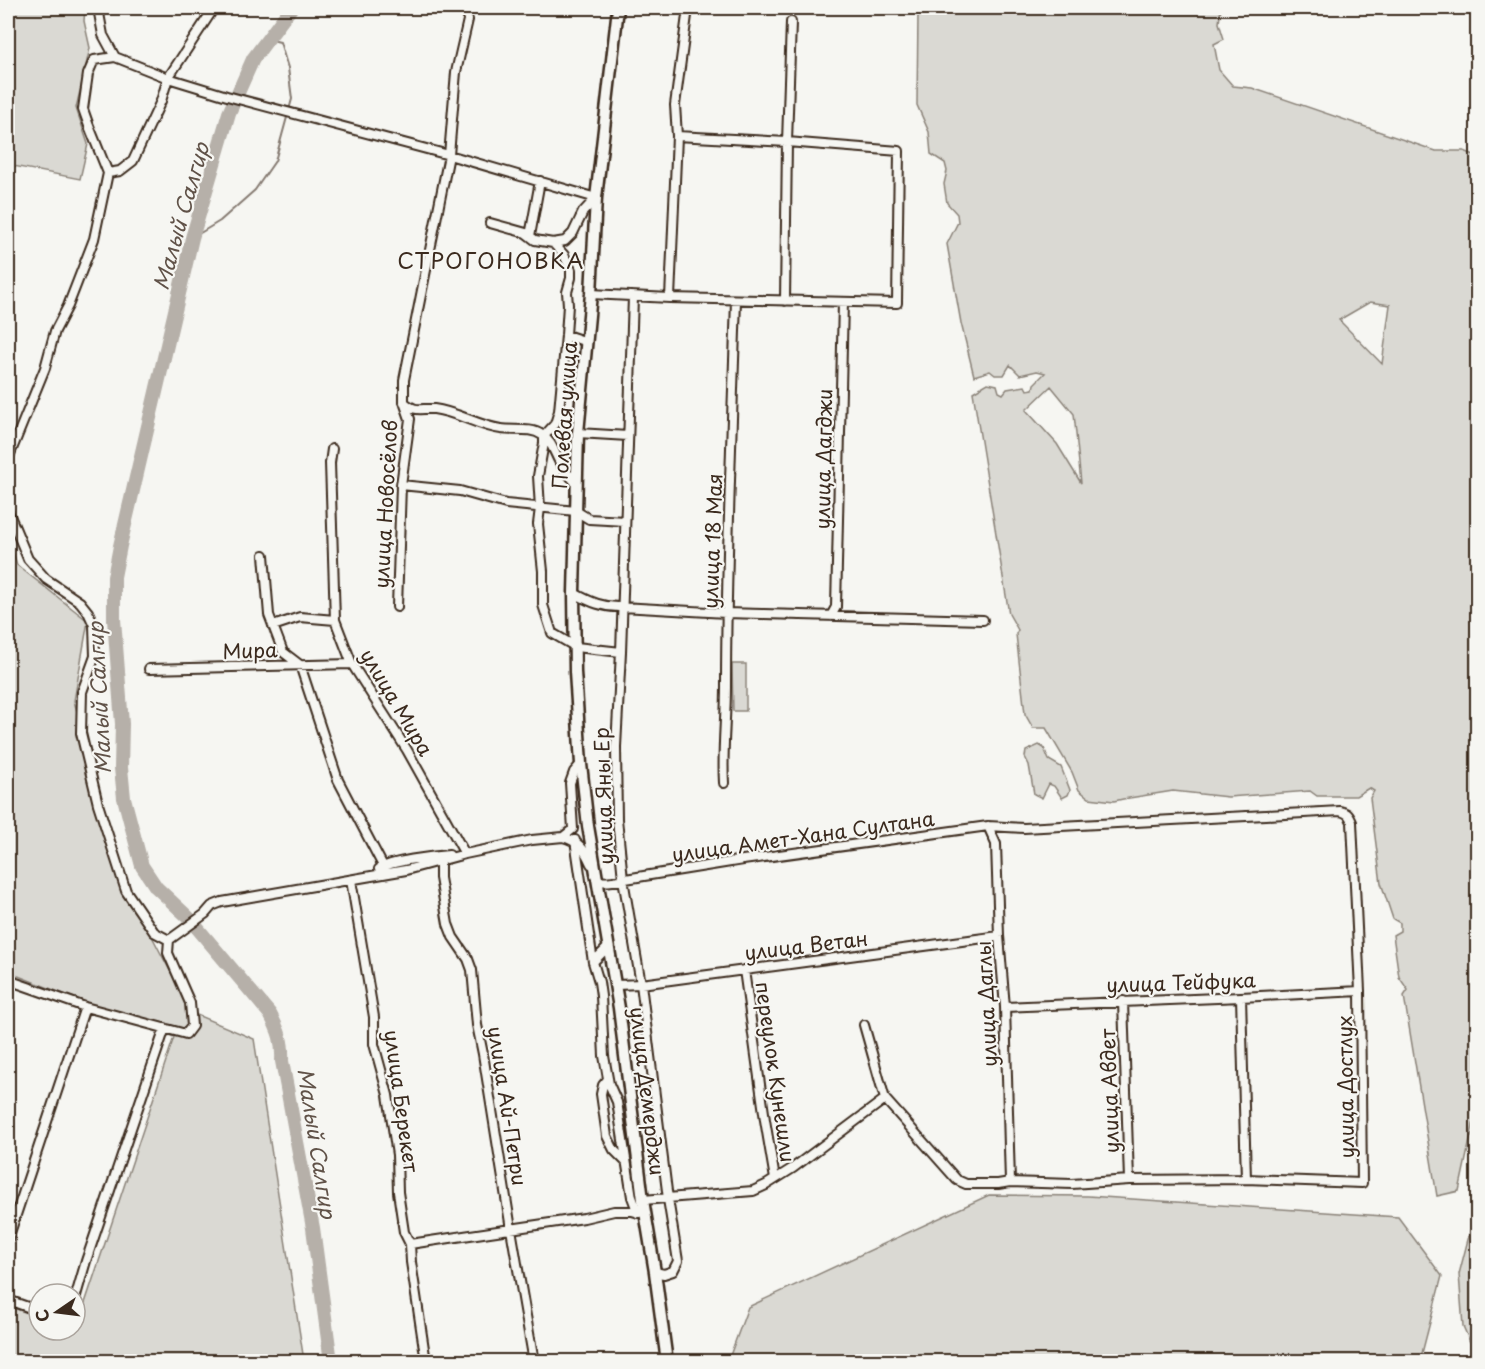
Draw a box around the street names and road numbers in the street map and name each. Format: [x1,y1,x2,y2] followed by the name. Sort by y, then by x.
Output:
[544,340,584,490] street label: Полевая улица
[807,388,839,530] street label: улица Дагджи
[366,419,404,589] street label: улица Новосёлов
[695,473,729,609] street label: улица 18 Мая
[222,634,279,666] street label: Мира
[353,643,441,762] street label: улица Мира
[586,727,620,865] street label: улица Яны Ер
[670,803,937,869] street label: улица Амет-Хана Султана
[743,923,869,967] street label: улица Ветан
[968,940,1004,1068] street label: улица Даглы
[1106,964,1257,1000] street label: улица Тейфука
[748,980,804,1164] street label: переулок Кунешли
[623,1005,673,1177] street label: улица Демерджи
[1329,1015,1361,1159] street label: улица Достлух
[481,1024,535,1188] street label: улица Ай-Петри
[377,1028,427,1174] street label: улица Берекет
[1092,1028,1126,1154] street label: улица Авдет

